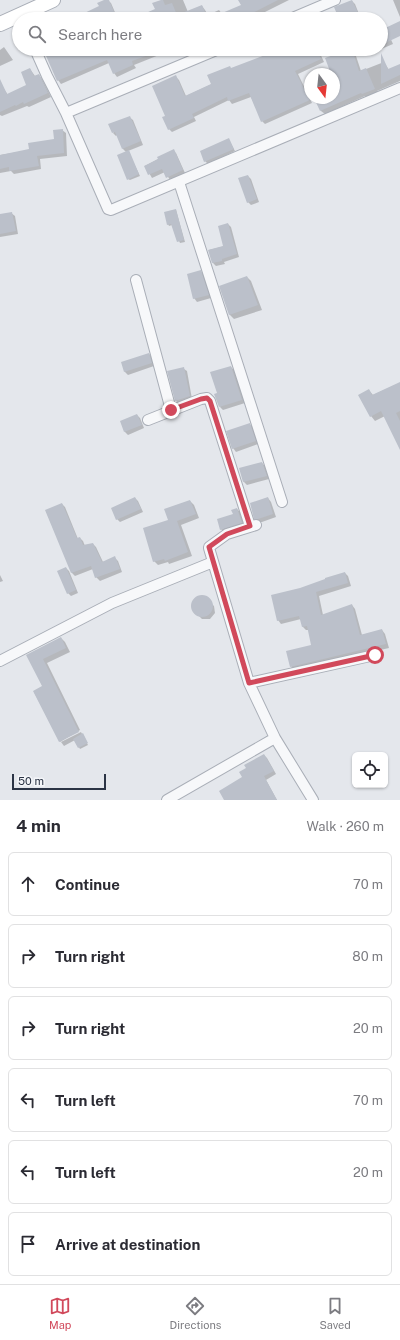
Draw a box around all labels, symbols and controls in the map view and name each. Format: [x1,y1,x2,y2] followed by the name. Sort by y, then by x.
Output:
[12,12,388,56] search box
[26,23,48,45] icon: search
[58,26,142,43] text: Search here
[304,68,340,104] north arrow
[162,401,180,419] route end
[366,646,384,664] route start
[352,752,388,788] map controls
[352,752,388,788] button: locate
[12,772,106,791] scale bar
[18,775,44,787] text: 50 m
[16,816,61,836] text: 4 min
[306,819,384,834] text: Walk · 260 m
[17,873,39,895] icon: ahead
[55,876,120,893] text: Continue
[353,877,383,892] text: 70 m
[17,945,39,967] icon: right
[55,948,125,965] text: Turn right
[352,949,383,964] text: 80 m
[17,1017,39,1039] icon: right
[55,1020,125,1037] text: Turn right
[353,1021,383,1036] text: 20 m
[17,1089,39,1111] icon: left
[55,1092,116,1109] text: Turn left
[353,1093,383,1108] text: 70 m
[17,1161,39,1183] icon: left
[55,1164,116,1181] text: Turn left
[353,1165,383,1180] text: 20 m
[17,1233,39,1255] icon: arrive
[55,1236,200,1253] text: Arrive at destination
[49,1295,71,1331] tab: Map
[170,1295,221,1331] tab: Directions
[319,1295,351,1331] tab: Saved

